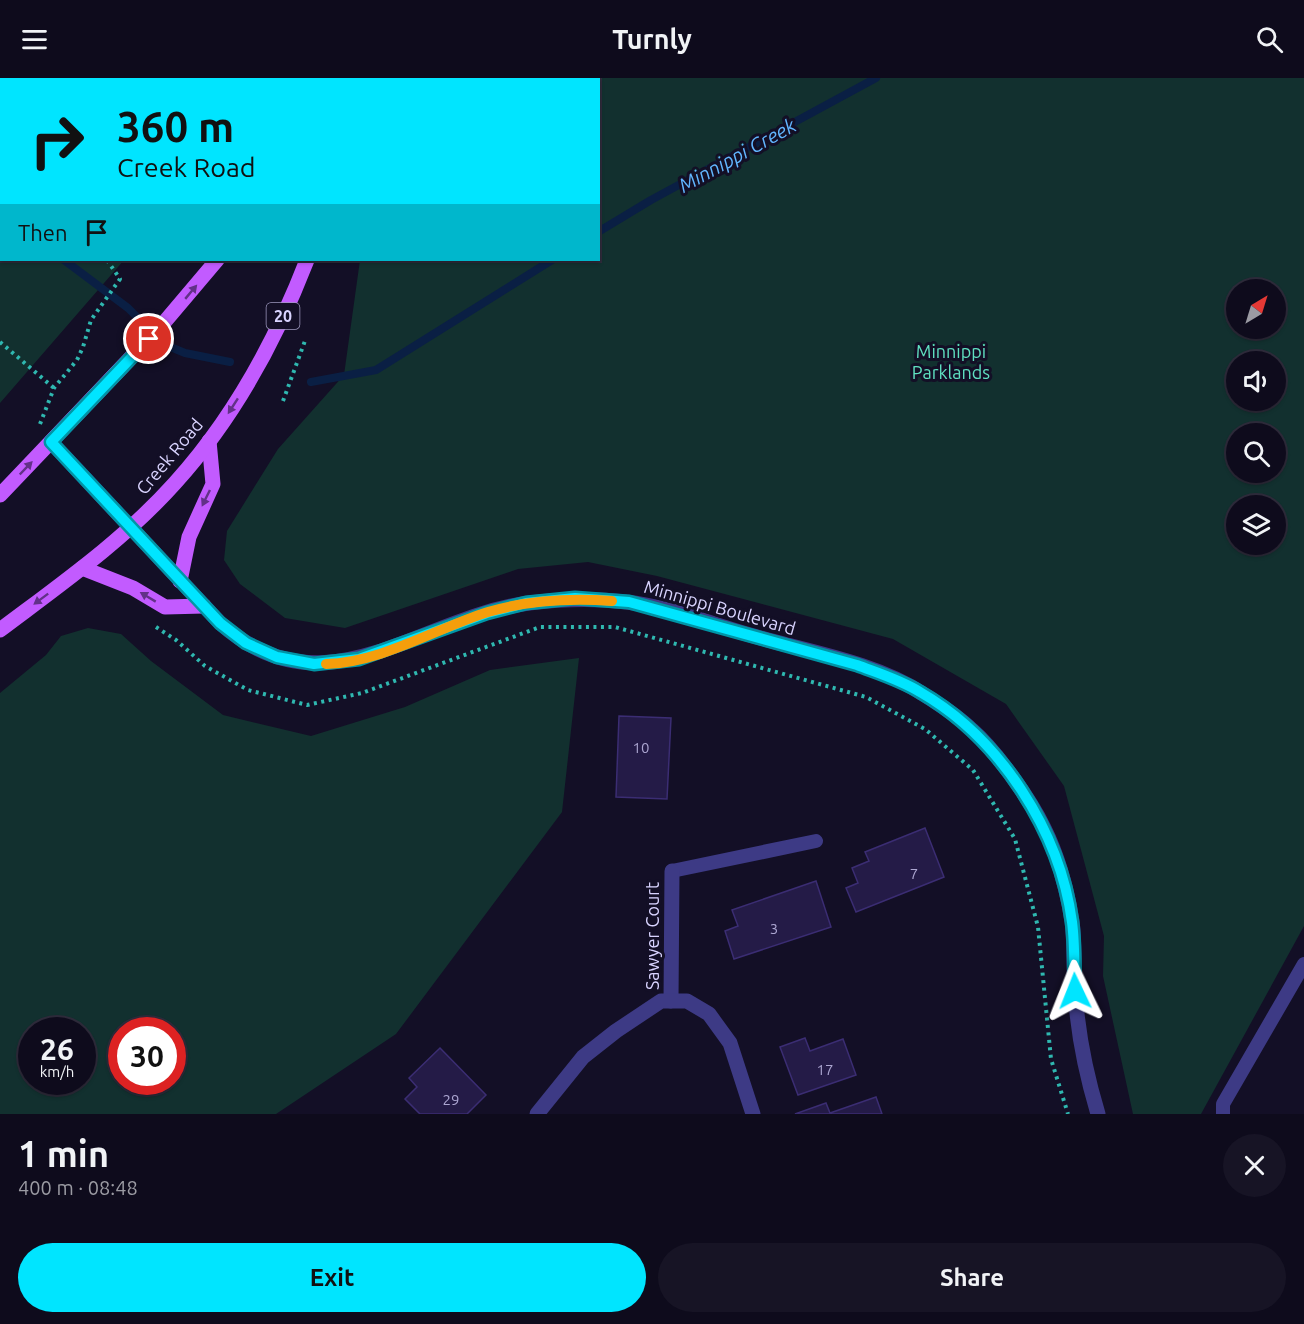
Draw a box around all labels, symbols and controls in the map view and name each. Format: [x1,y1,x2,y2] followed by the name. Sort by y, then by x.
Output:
[18,23,51,56] icon: menu
[1253,23,1286,56] icon: search
[612,24,692,54] text: Turnly
[18,102,96,180] icon: right
[117,103,234,150] text: 360 m
[674,113,800,197] water label: Minnippi Creek
[117,152,256,182] text: Creek Road
[80,216,113,249] icon: arrive
[18,220,68,245] text: Then
[1226,279,1286,339] north arrow
[1226,279,1286,555] map controls
[185,284,197,299] one-way arrow
[266,303,300,329] road number: 20
[123,313,174,364] pin
[132,322,165,355] icon: arrive
[912,341,990,382] park label: Minnippi Parklands
[1226,351,1286,411] button: sound
[228,398,239,414] one-way arrow
[132,414,206,498] street label: Creek Road
[1226,423,1286,483] button: search
[18,462,32,476] one-way arrow
[202,489,211,506] one-way arrow
[1226,495,1286,555] button: layers
[642,576,798,638] street label: Minnippi Boulevard
[140,591,156,602] one-way arrow
[33,593,49,605] one-way arrow
[633,739,649,756] house number: 10
[910,865,918,882] house number: 7
[642,882,662,990] street label: Sawyer Court
[770,920,778,937] house number: 3
[1043,959,1107,1023] position arrow
[108,1017,186,1095] speed limit sign: 30
[40,1032,74,1066] text: 26
[817,1061,833,1078] house number: 17
[40,1063,74,1080] text: km/h
[443,1091,459,1108] house number: 29
[18,1133,109,1174] text: 1 min
[1223,1134,1286,1197] button: close
[18,1176,138,1199] text: 400 m · 08:48
[18,1243,646,1312] button: Exit
[658,1243,1286,1312] button: Share

